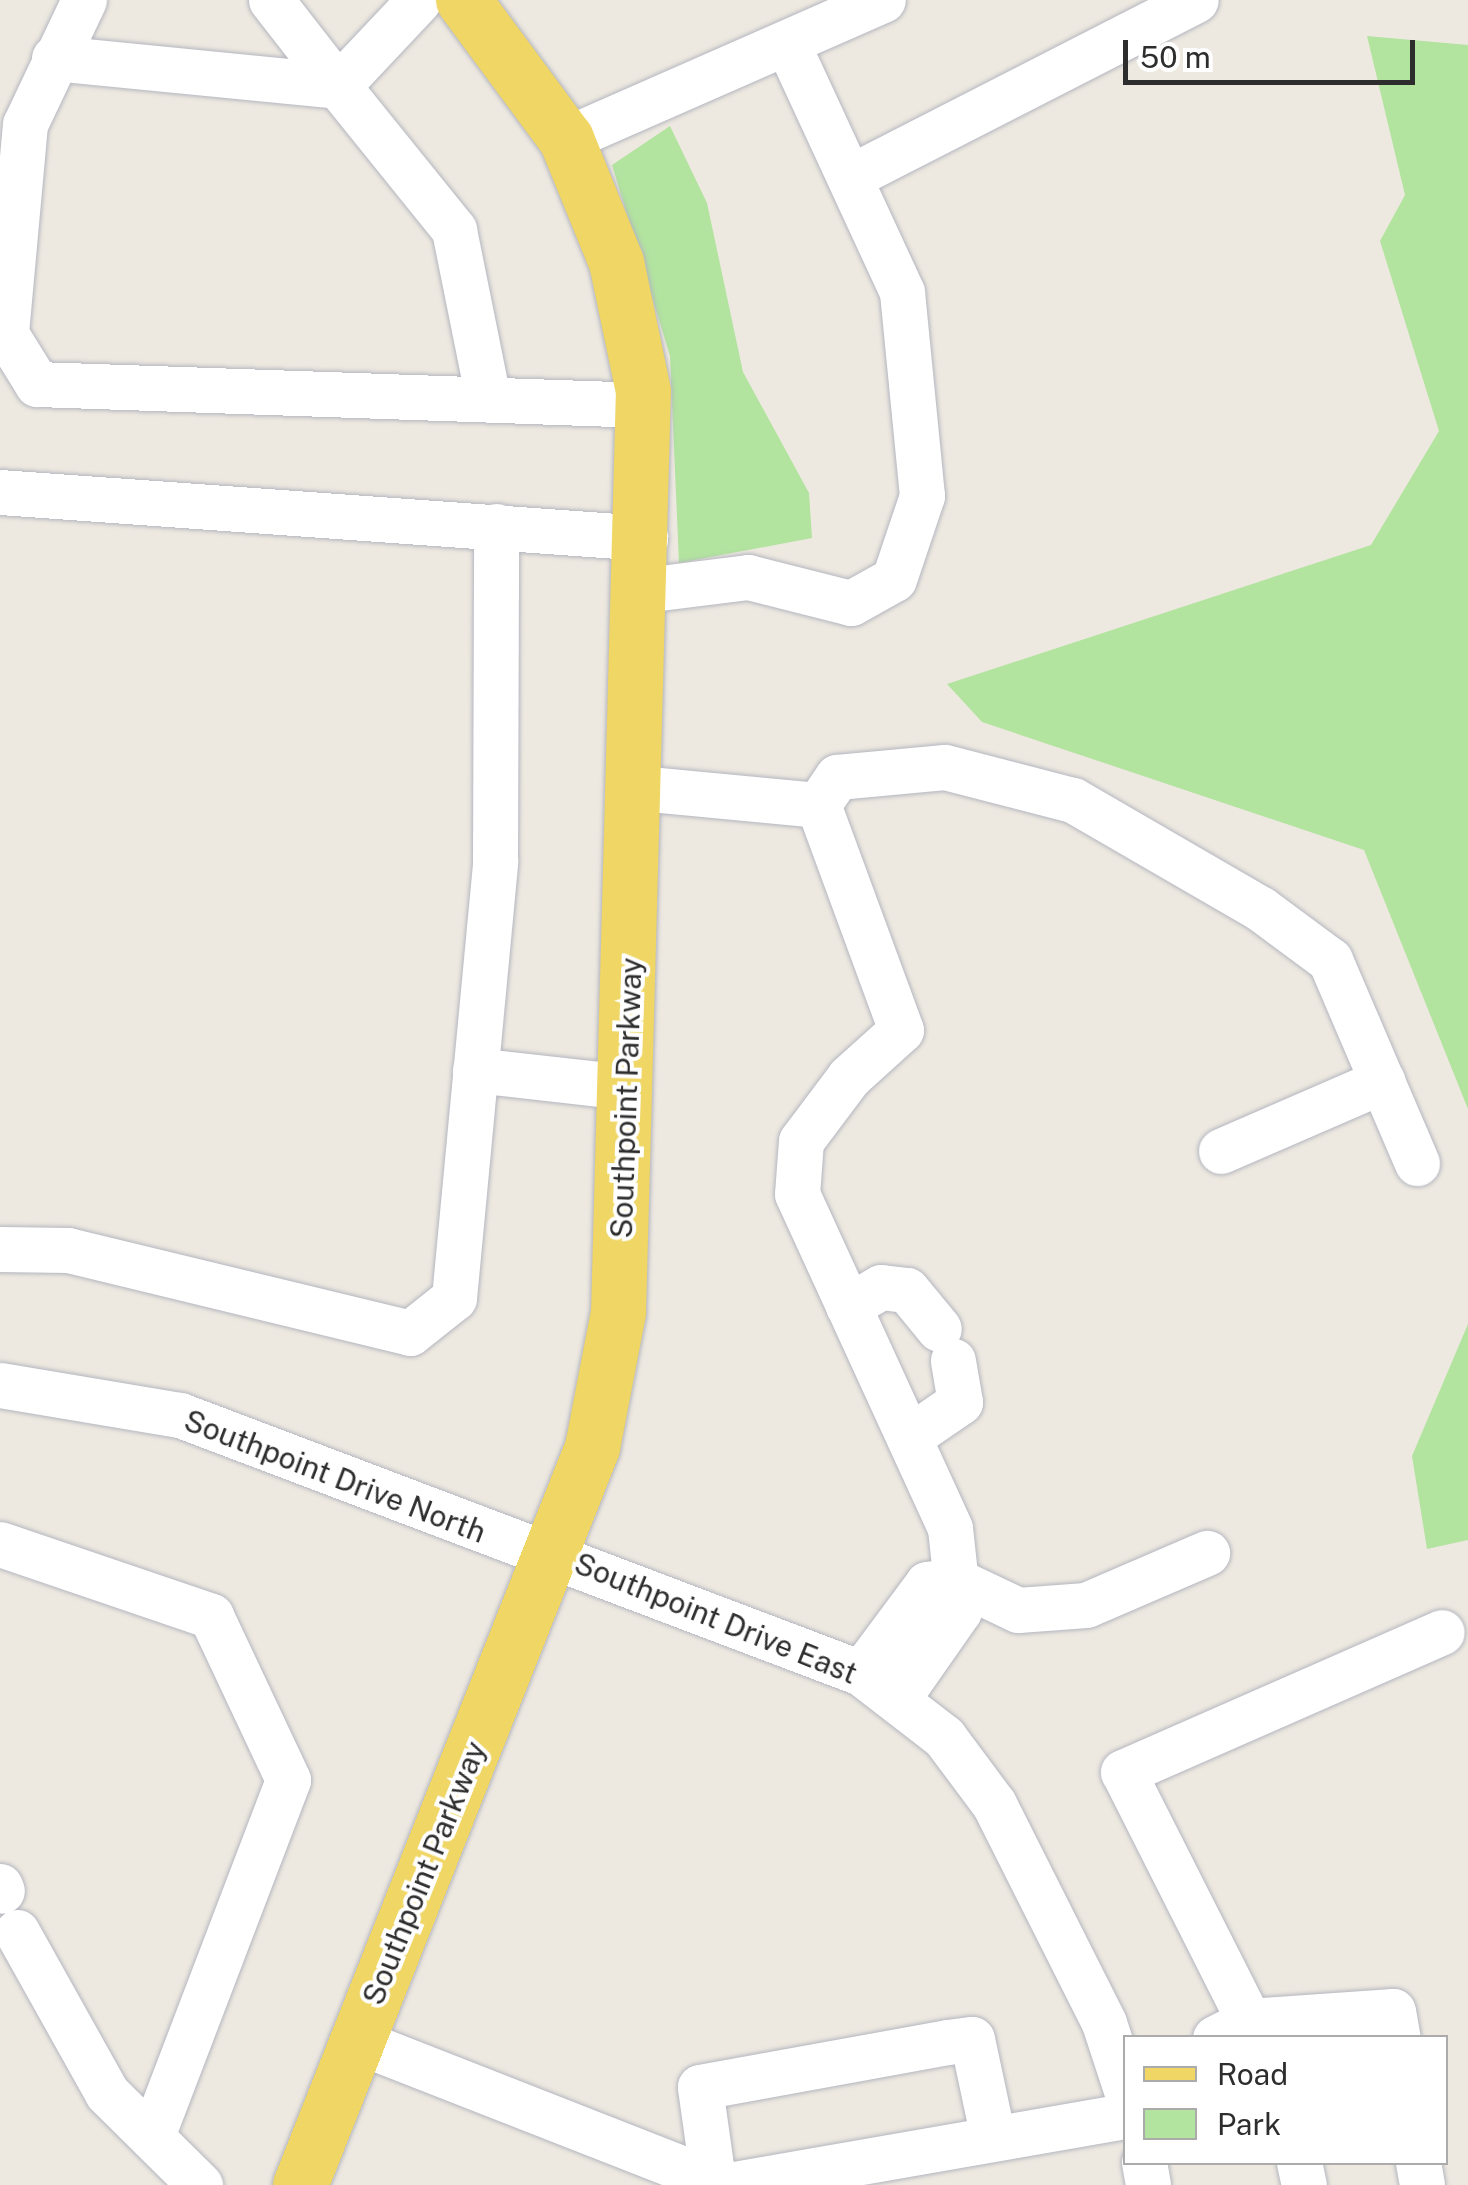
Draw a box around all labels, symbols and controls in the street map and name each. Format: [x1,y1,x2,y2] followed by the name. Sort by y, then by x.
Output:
[1128,20,1420,82] scale bar
[1140,39,1211,75] text: 50 m
[603,957,649,1239] street label: Southpoint Parkway
[179,1402,491,1550] street label: Southpoint Drive North
[569,1545,863,1691] street label: Southpoint Drive East
[355,1736,493,2010] street label: Southpoint Parkway
[1123,2035,1448,2165] legend
[1217,2056,1288,2092] text: Road
[1217,2106,1281,2142] text: Park

